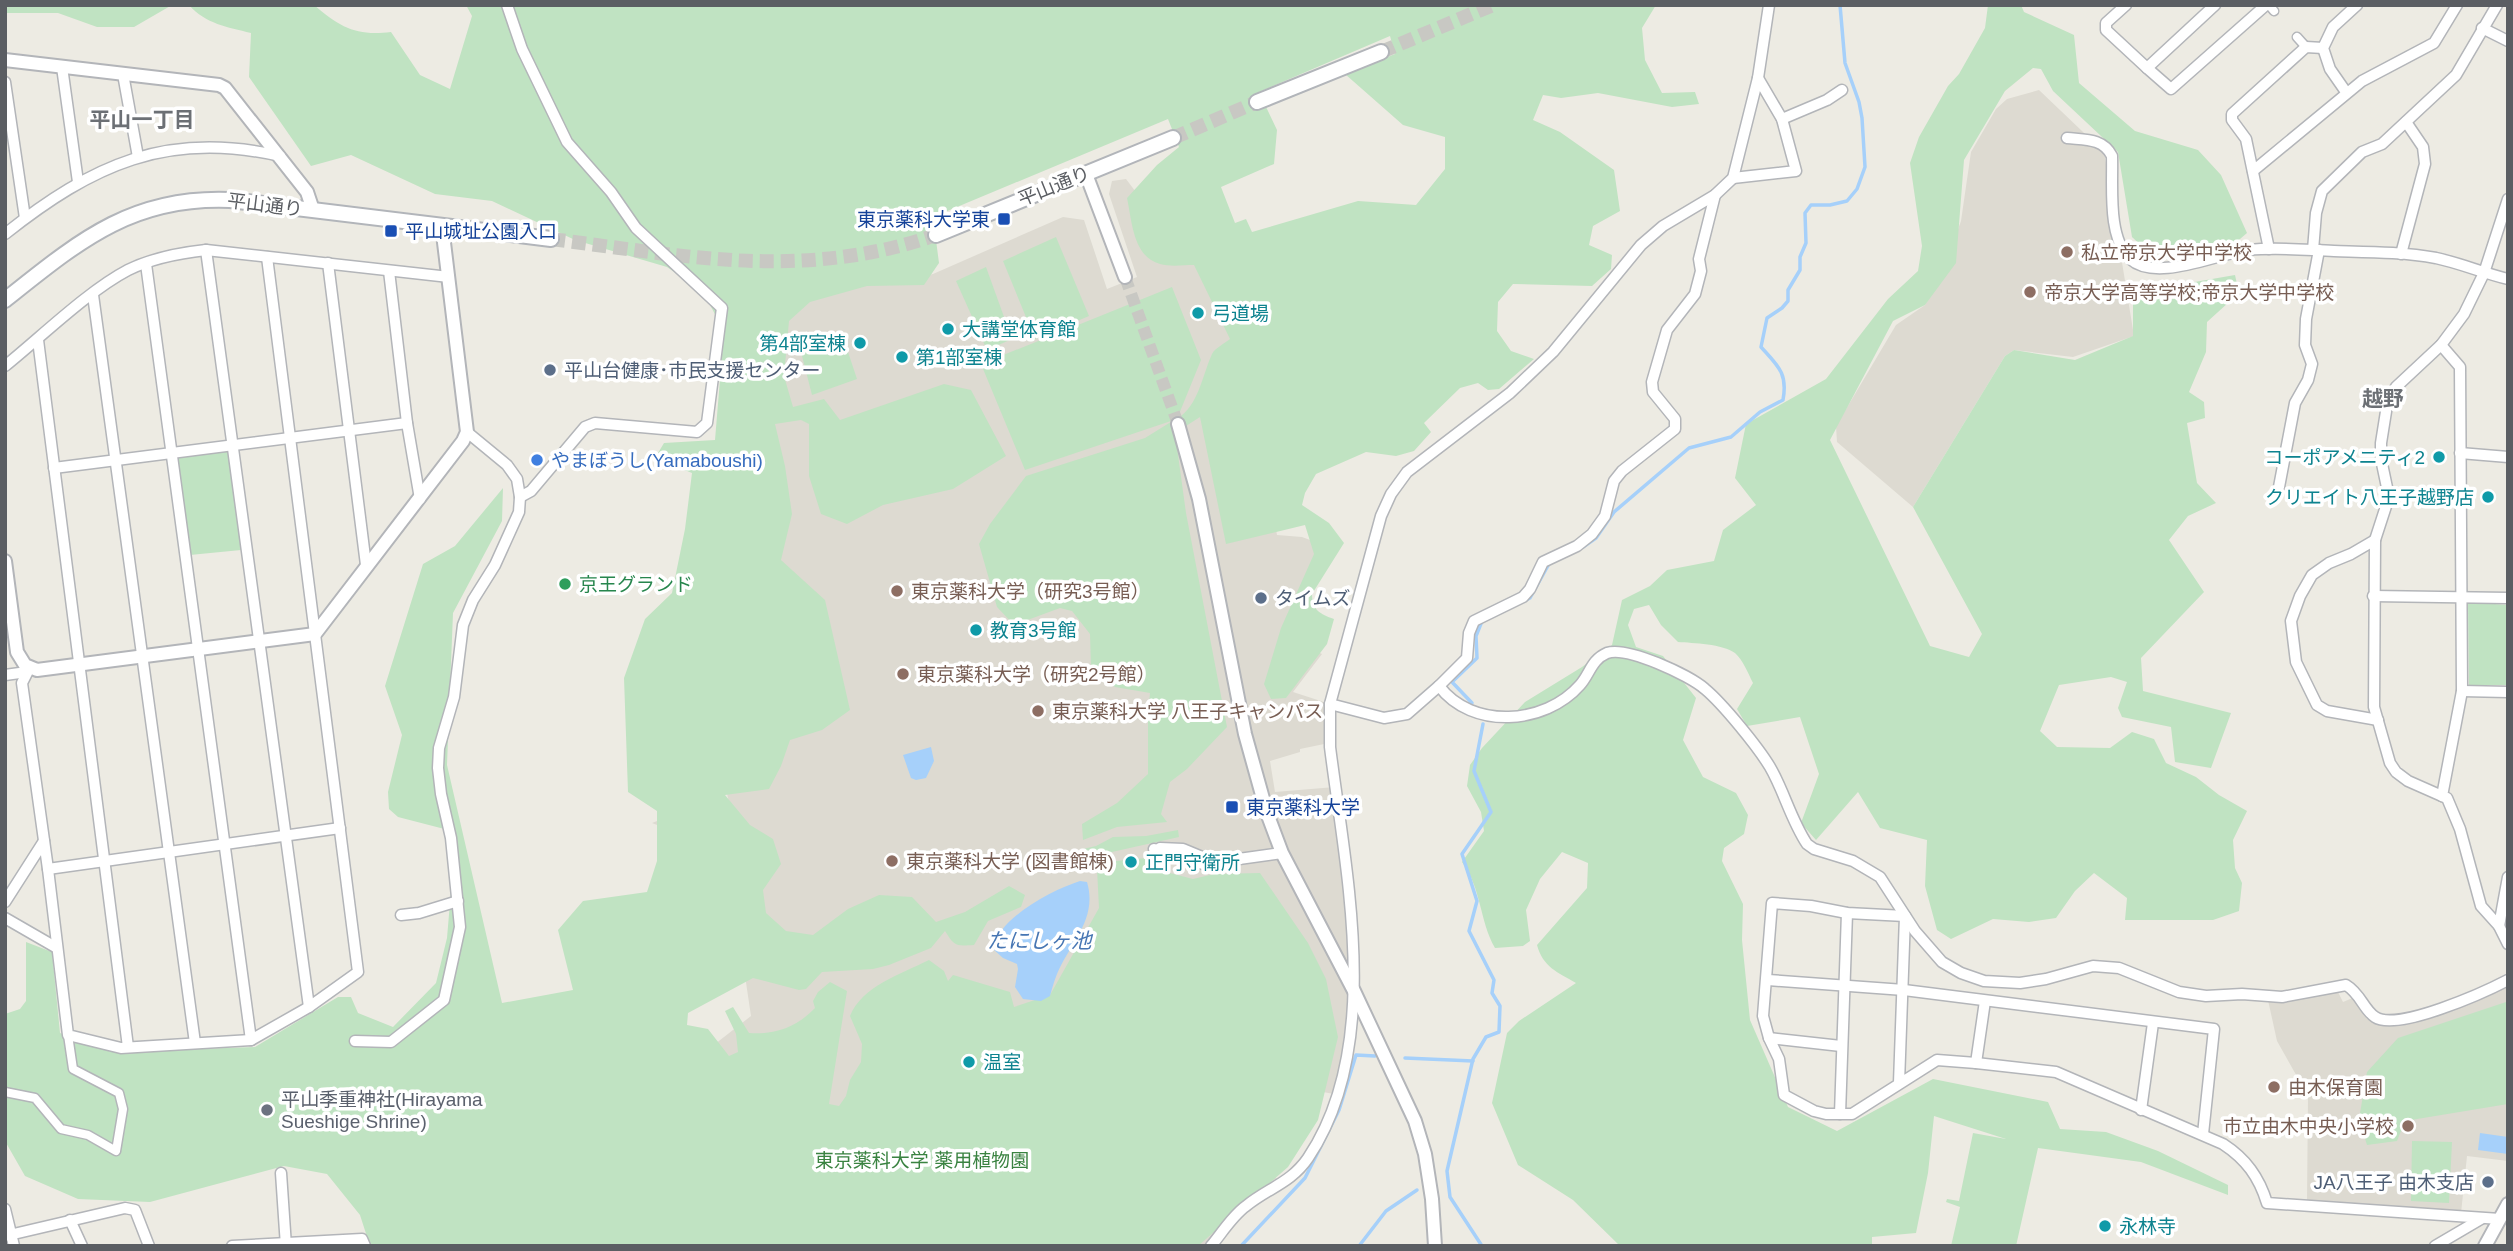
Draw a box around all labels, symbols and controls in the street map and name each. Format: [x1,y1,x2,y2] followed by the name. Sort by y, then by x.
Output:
[90,108,195,131] district label: 平山一丁目
[1015,162,1093,210] street label: 平山通り
[226,190,304,220] street label: 平山通り
[857,209,990,230] place label: 東京薬科大学東
[996,211,1012,227] marker: 東京薬科大学東
[405,221,557,242] place label: 平山城址公園入口
[383,223,399,239] marker: 平山城址公園入口
[2081,242,2252,263] place label: 私立帝京大学中学校
[2059,244,2075,260] marker: 私立帝京大学中学校
[2044,282,2334,303] place label: 帝京大学高等学校;帝京大学中学校
[2022,284,2038,300] marker: 帝京大学高等学校;帝京大学中学校
[1212,303,1269,324] place label: 弓道場
[1190,305,1206,321] marker: 弓道場
[962,319,1076,340] place label: 大講堂体育館
[940,321,956,337] marker: 大講堂体育館
[759,333,846,354] place label: 第4部室棟
[852,335,868,351] marker: 第4部室棟
[916,347,1003,368] place label: 第1部室棟
[894,349,910,365] marker: 第1部室棟
[564,360,821,381] place label: 平山台健康･市民支援センター
[542,362,558,378] marker: 平山台健康･市民支援センター
[2362,387,2404,410] district label: 越野
[2265,447,2425,468] place label: コーポアメニティ2
[2431,449,2447,465] marker: コーポアメニティ2
[551,450,763,471] place label: やまぼうし(Yamaboushi)
[529,452,545,468] marker: やまぼうし(Yamaboushi)
[2265,487,2474,508] place label: クリエイト八王子越野店
[2480,489,2496,505] marker: クリエイト八王子越野店
[579,574,693,595] place label: 京王グランド
[557,576,573,592] marker: 京王グランド
[911,581,1150,602] place label: 東京薬科大学（研究3号館）
[889,583,905,599] marker: 東京薬科大学（研究3号館）
[1275,588,1351,609] place label: タイムズ
[1253,590,1269,606] marker: タイムズ
[990,620,1077,641] place label: 教育3号館
[968,622,984,638] marker: 教育3号館
[917,664,1156,685] place label: 東京薬科大学（研究2号館）
[895,666,911,682] marker: 東京薬科大学（研究2号館）
[1052,701,1323,722] place label: 東京薬科大学 八王子キャンパス
[1030,703,1046,719] marker: 東京薬科大学 八王子キャンパス
[1246,797,1360,818] place label: 東京薬科大学
[1224,799,1240,815] marker: 東京薬科大学
[906,851,1114,872] place label: 東京薬科大学 (図書館棟)
[1145,852,1240,873] place label: 正門守衛所
[884,853,900,869] marker: 東京薬科大学 (図書館棟)
[1123,854,1139,870] marker: 正門守衛所
[987,929,1093,952] water label: たにしヶ池
[983,1052,1021,1073] place label: 温室
[961,1054,977,1070] marker: 温室
[2288,1077,2383,1098] place label: 由木保育園
[2266,1079,2282,1095] marker: 由木保育園
[281,1089,483,1132] place label: 平山季重神社(Hirayama Sueshige Shrine)
[259,1102,275,1118] marker: 平山季重神社(Hirayama Sueshige Shrine)
[2223,1116,2394,1137] place label: 市立由木中央小学校
[2400,1118,2416,1134] marker: 市立由木中央小学校
[815,1150,1029,1171] park label: 東京薬科大学 薬用植物園
[2314,1172,2474,1193] place label: JA八王子 由木支店
[2480,1174,2496,1190] marker: JA八王子 由木支店
[2119,1216,2176,1237] place label: 永林寺
[2097,1218,2113,1234] marker: 永林寺

